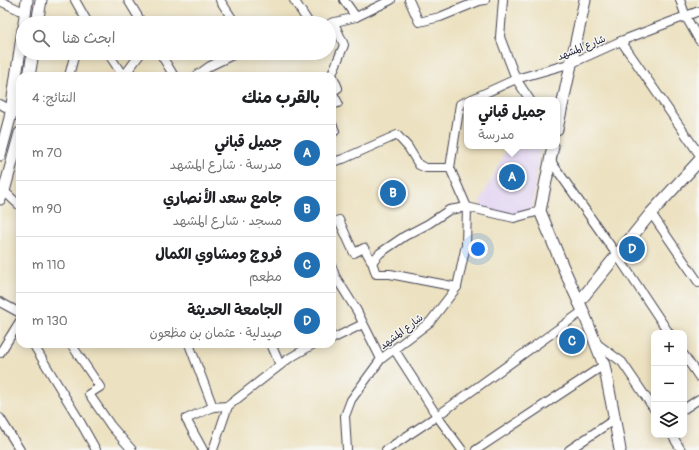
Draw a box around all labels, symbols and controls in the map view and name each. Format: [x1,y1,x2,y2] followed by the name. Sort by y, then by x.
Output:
[16,16,336,60] search box
[30,27,52,49] icon: search
[62,29,115,48] text: ابحث هنا
[556,33,608,64] street label: شارع المشهد
[242,87,320,108] text: بالقرب منك
[32,90,76,106] text: النتائج: 4
[464,97,560,149] popup
[478,103,546,122] text: جميل قباني
[478,127,514,143] text: مدرسة
[215,133,282,152] text: جميل قباني
[32,145,62,161] text: 70 m
[303,145,311,161] text: A
[170,157,282,173] text: مدرسة · شارع المشهد
[499,162,525,192] pin: A
[380,178,406,208] pin: B
[163,189,282,208] text: جامع سعد الأنصاري
[32,201,62,217] text: 90 m
[303,201,311,217] text: B
[173,213,282,229] text: مسجد · شارع المشهد
[619,234,645,264] pin: D
[468,239,488,259] your location
[155,245,282,264] text: فروج ومشاوي الكمال
[32,257,65,273] text: 110 m
[303,257,311,273] text: C
[249,269,282,285] text: مطعم
[187,301,282,320] text: الجامعة الحديثة
[378,312,426,353] street label: شارع المشهد
[32,313,68,329] text: 130 m
[303,313,311,329] text: D
[150,325,282,341] text: صيدلية · عثمان بن مظعون
[559,326,585,356] pin: C
[651,330,687,438] map controls
[651,330,687,366] button: +
[651,366,687,402] button: −
[651,402,687,438] button: layers

